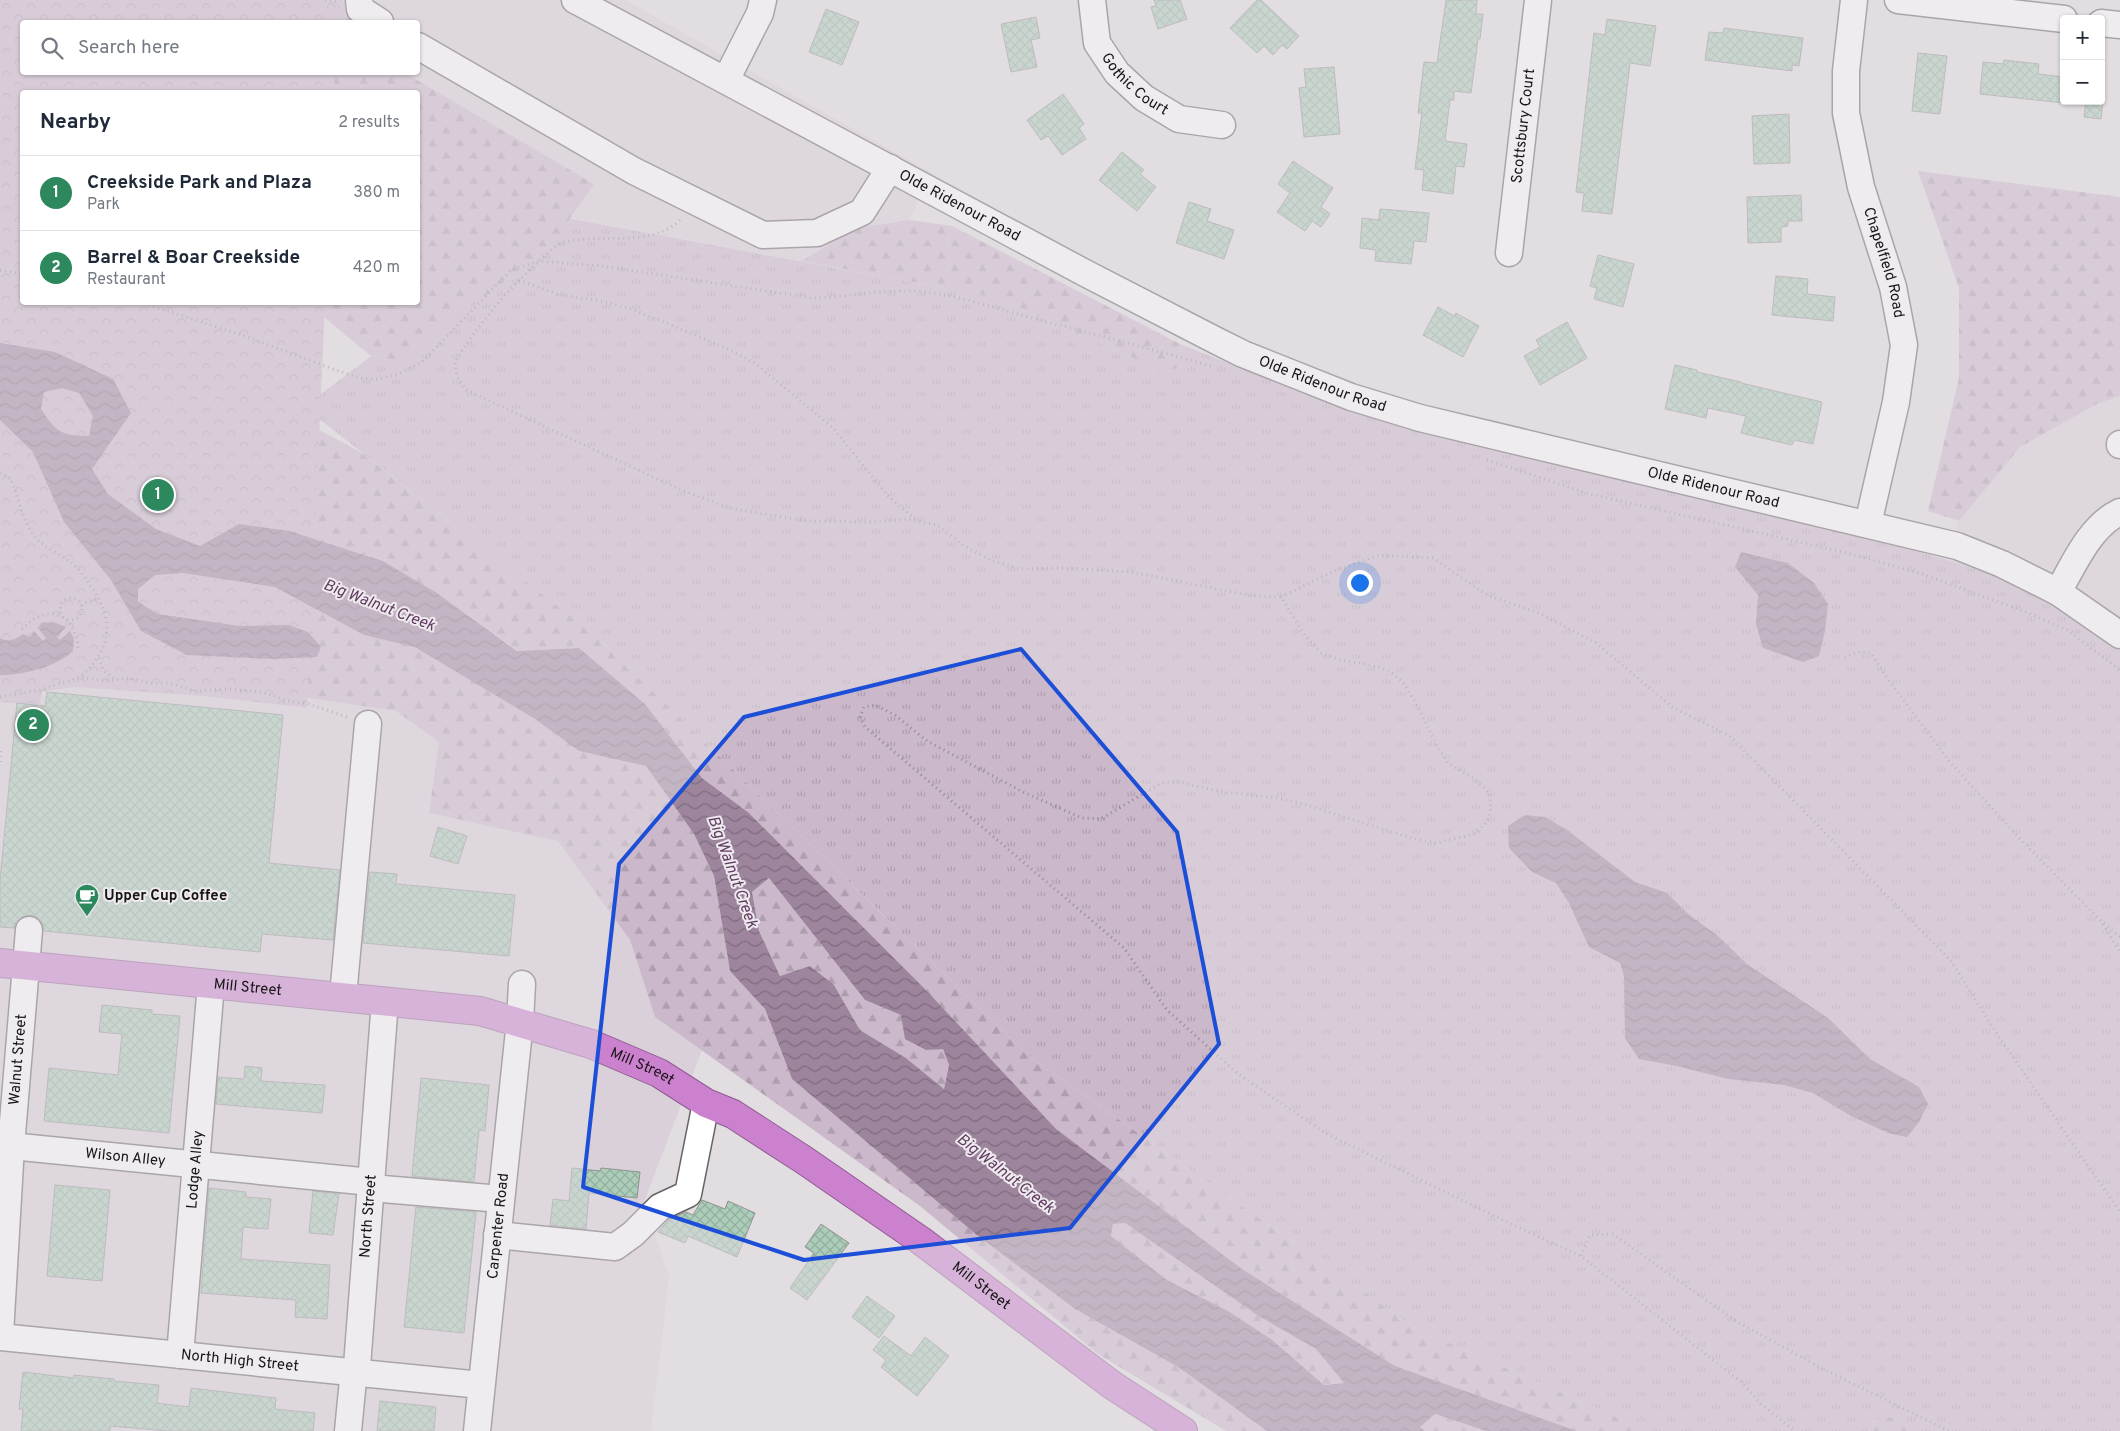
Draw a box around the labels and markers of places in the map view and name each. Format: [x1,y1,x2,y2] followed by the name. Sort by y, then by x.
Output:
[142,476,174,514] pin: 1
[17,706,49,744] pin: 2
[74,883,100,917] cafe icon: Upper Cup Coffee
[104,887,227,906] place label: Upper Cup Coffee

